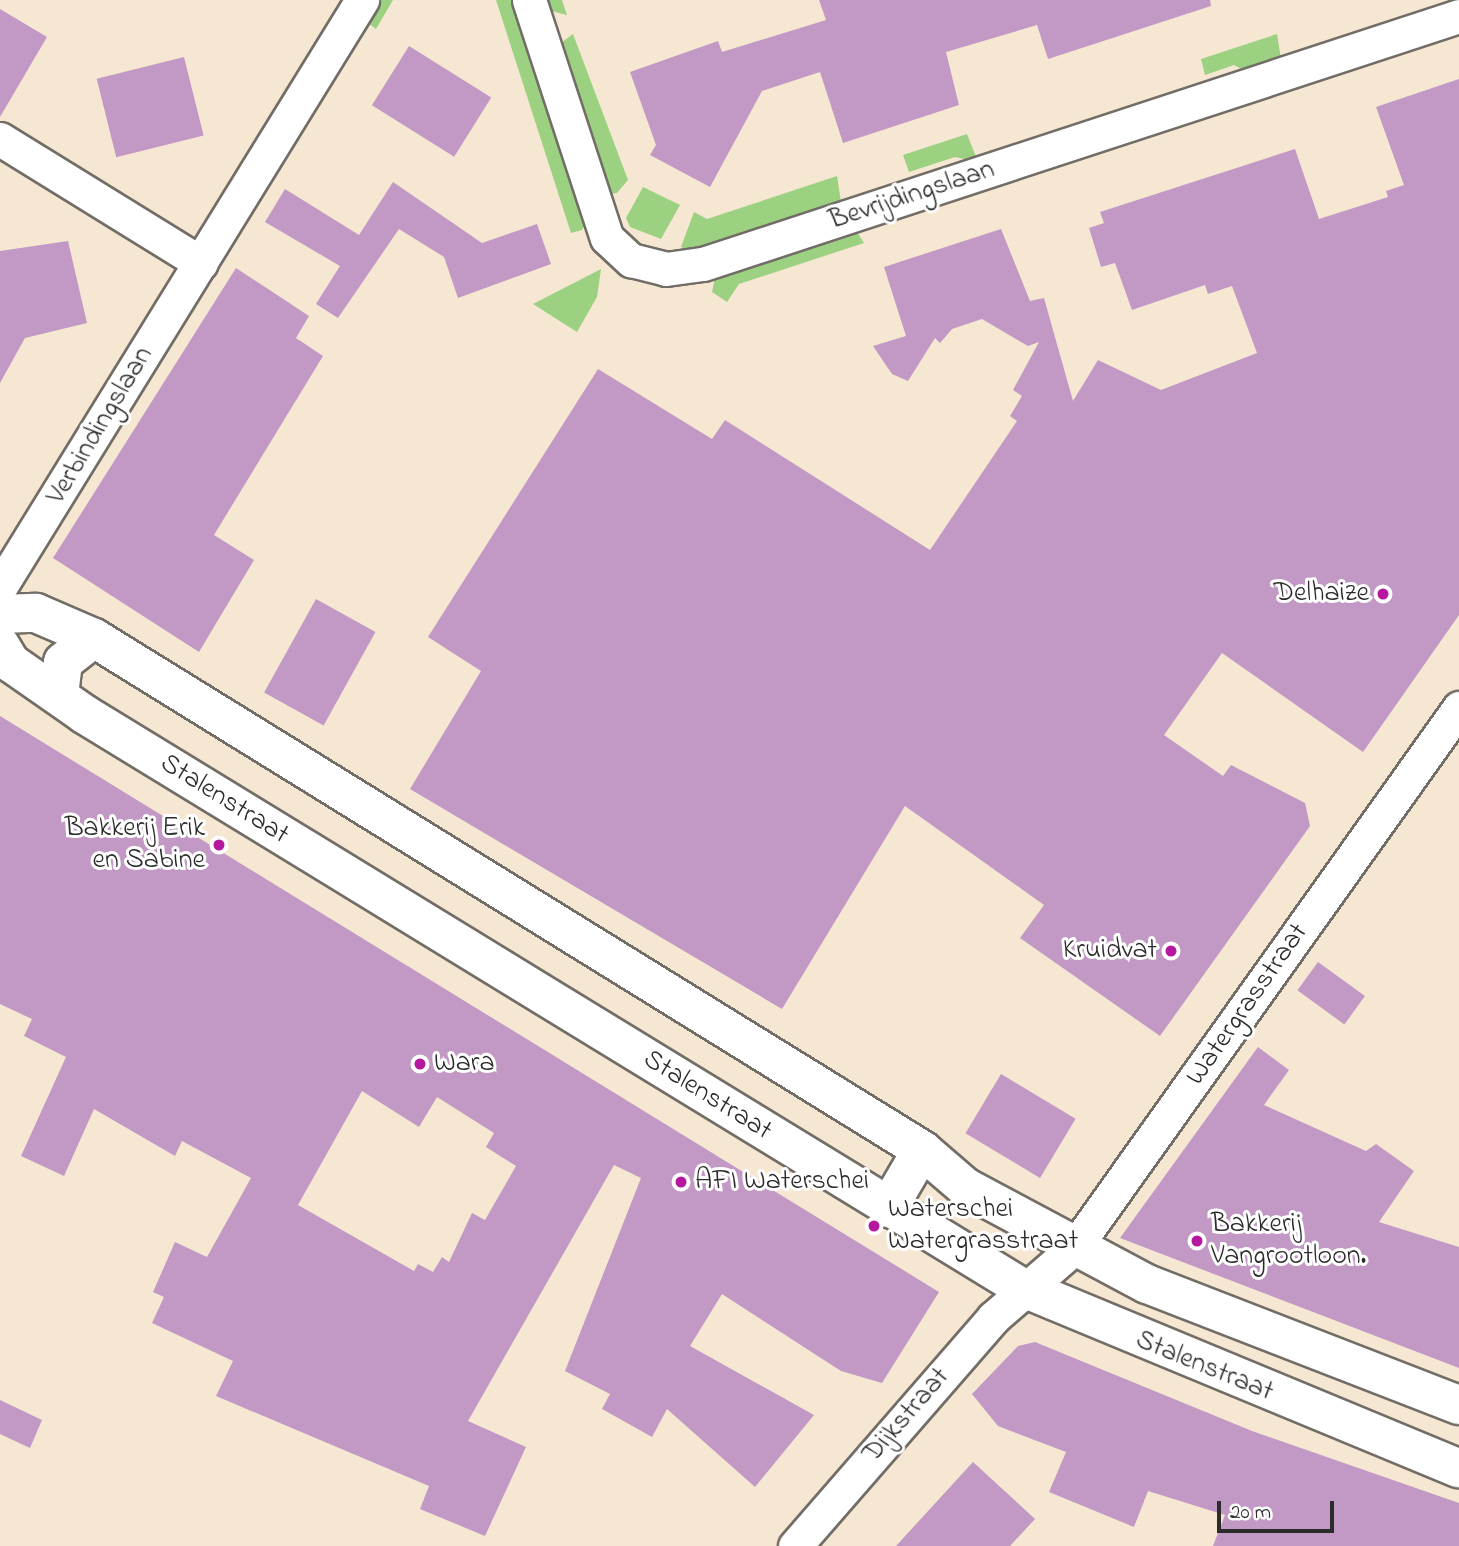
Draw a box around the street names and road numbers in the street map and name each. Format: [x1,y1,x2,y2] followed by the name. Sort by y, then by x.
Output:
[825,153,999,239] street label: Bevrijdingslaan
[41,341,161,511] street label: Verbindingslaan
[153,747,295,853] street label: Stalenstraat
[1180,918,1316,1092] street label: Watergrasstraat
[636,1043,778,1149] street label: Stalenstraat
[1130,1324,1278,1410] street label: Stalenstraat
[856,1361,958,1471] street label: Dijkstraat

